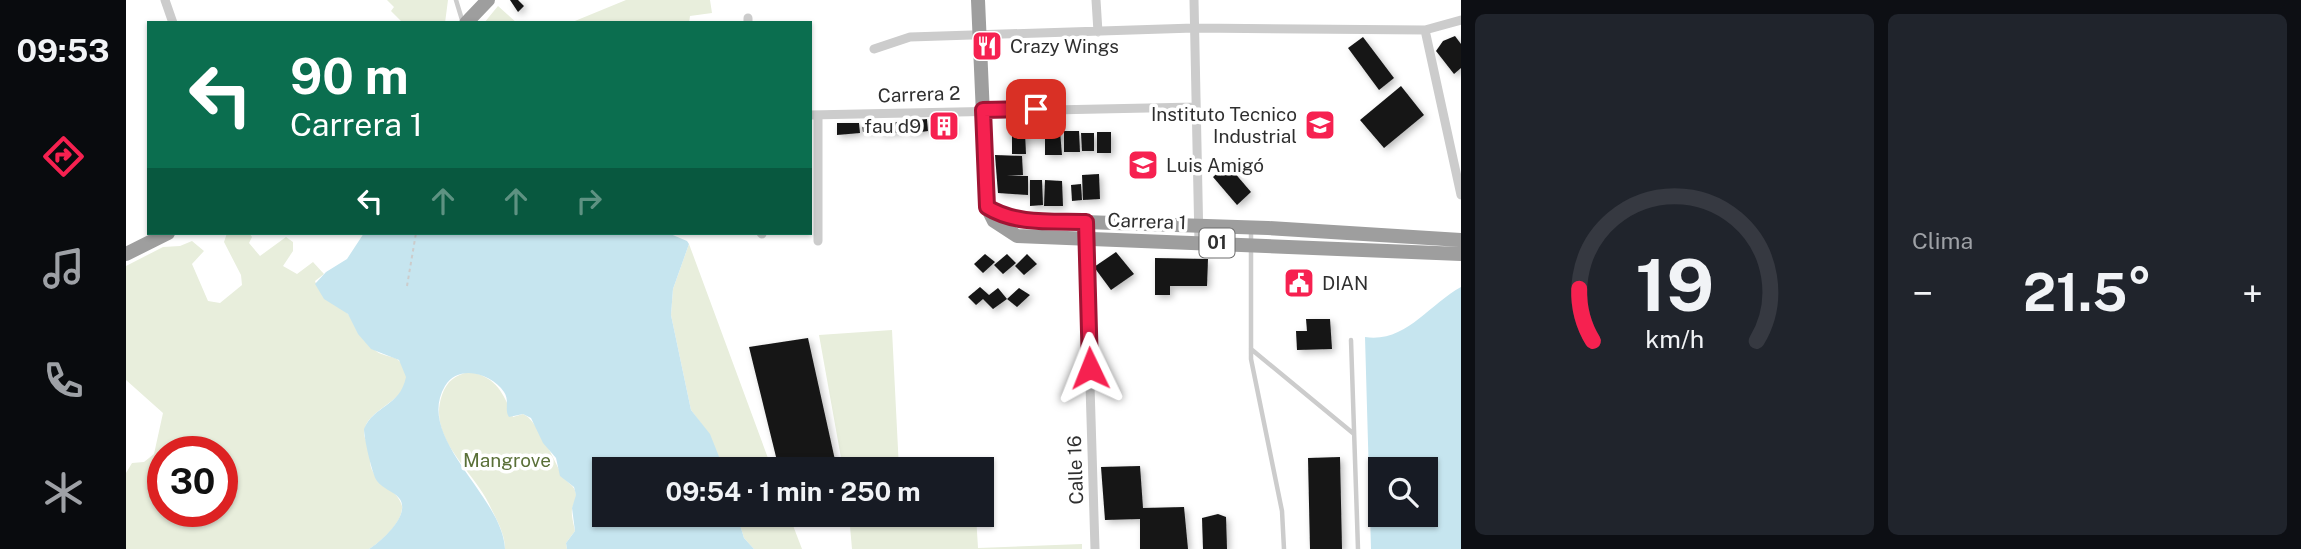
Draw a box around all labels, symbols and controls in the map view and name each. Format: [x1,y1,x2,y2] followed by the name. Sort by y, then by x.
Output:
[970,29,1004,63] restaurant icon: Crazy Wings
[16,32,110,69] text: 09:53
[1010,35,1119,57] place label: Crazy Wings
[290,47,409,105] text: 90 m
[175,49,266,140] icon: left
[1006,79,1066,139] pin
[877,82,961,106] street label: Carrera 2
[1017,90,1055,128] icon: arrive
[1151,103,1297,147] place label: Instituto Tecnico Industrial
[290,106,423,143] text: Carrera 1
[1303,108,1337,142] school or university icon: Instituto Tecnico Industrial
[927,109,961,143] building icon: fau d9
[864,115,921,137] place label: fau d9
[39,132,88,181] icon: directions
[1126,148,1160,182] school or university icon: Luis Amigó
[1166,154,1264,176] place label: Luis Amigó
[351,182,389,220] icon: left
[424,182,462,220] icon: ahead
[497,182,535,220] icon: ahead
[570,182,608,220] icon: right
[1107,209,1187,233] street label: Carrera 1
[1912,227,1973,254] text: Clima
[1200,229,1234,258] road number: 01
[1635,242,1714,327] text: 19
[39,244,88,293] icon: music
[2023,262,2152,323] text: 21.5°
[1282,266,1316,300] public building icon: DIAN
[1912,271,1933,316] text: −
[2242,271,2263,316] text: +
[1322,272,1368,294] place label: DIAN
[1645,323,1704,353] text: km/h
[1053,331,1127,405] position arrow
[39,356,88,405] icon: phone
[1063,435,1087,505] street label: Calle 16
[147,436,238,527] speed limit sign: 30
[463,449,551,471] park label: Mangrove
[1368,457,1438,527] map controls
[1368,457,1438,527] button: search
[39,468,88,517] icon: climate
[666,476,920,507] text: 09:54 · 1 min · 250 m

